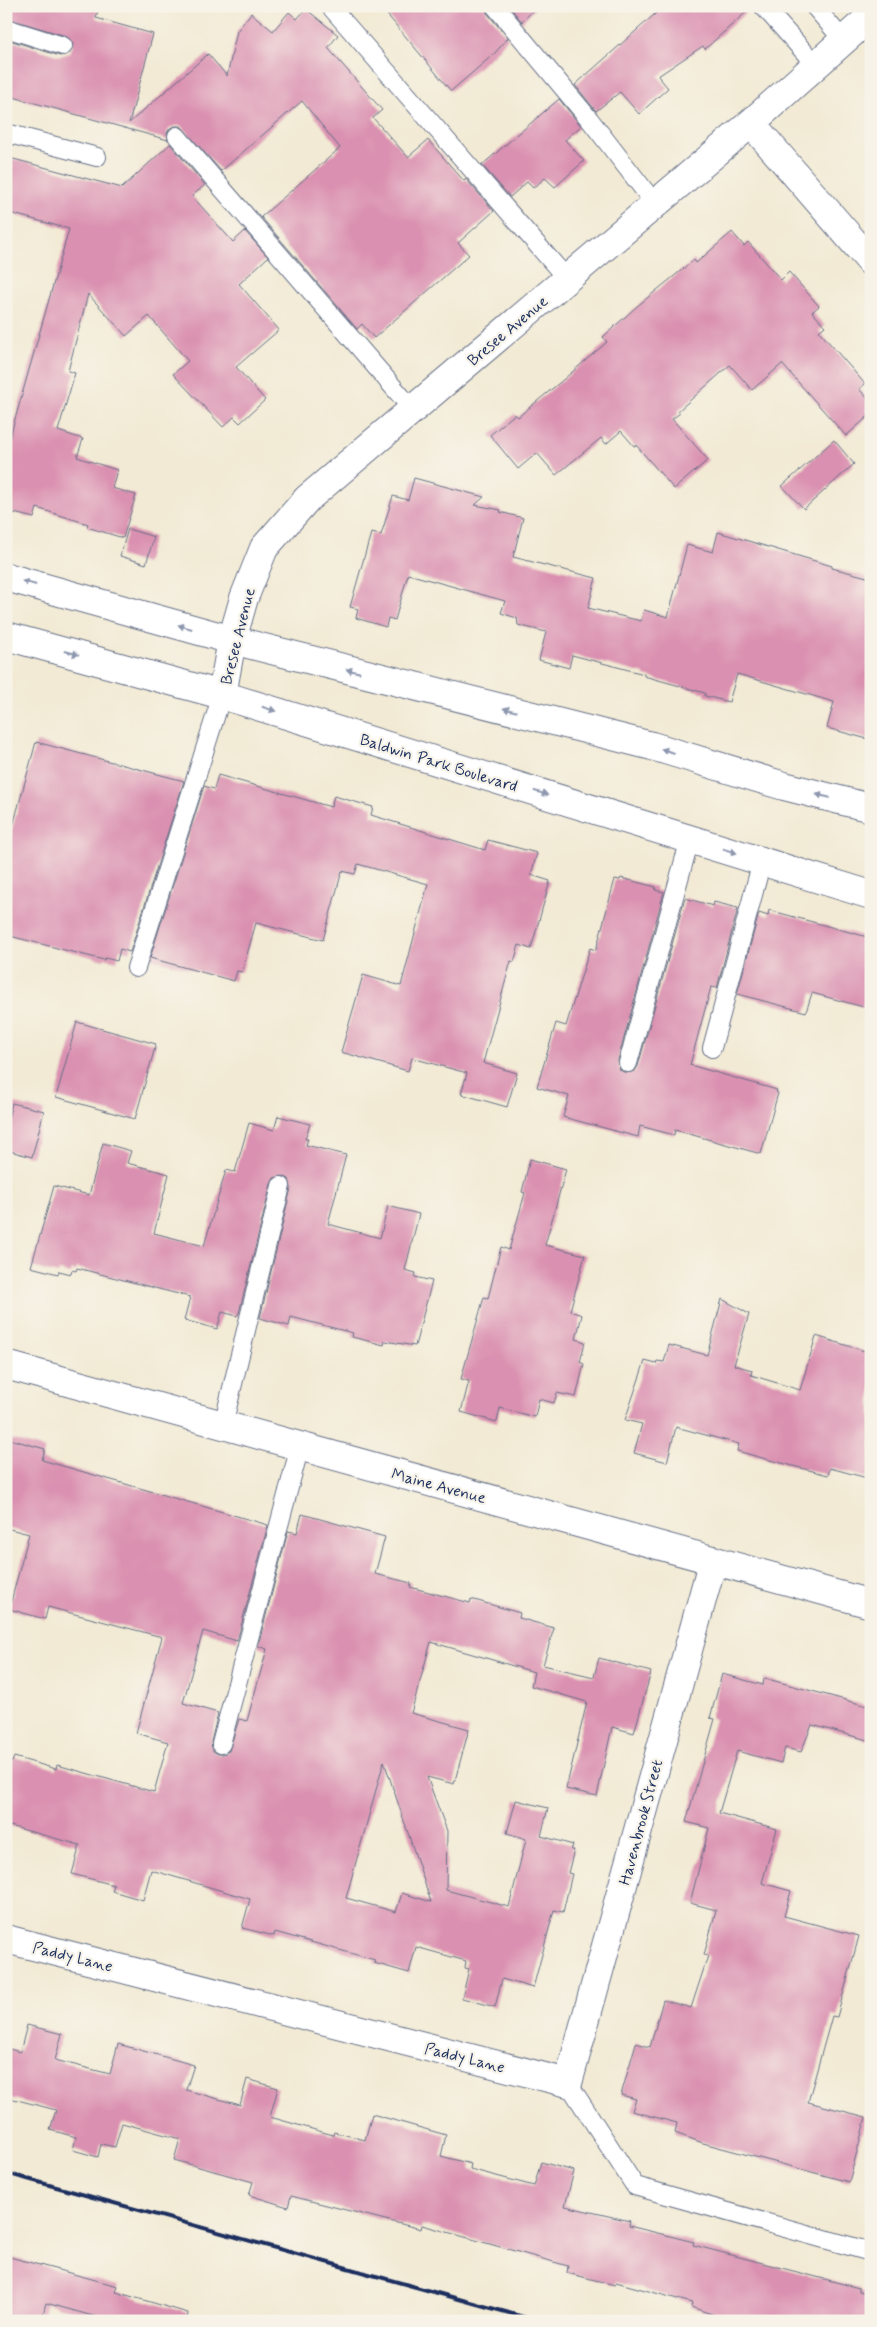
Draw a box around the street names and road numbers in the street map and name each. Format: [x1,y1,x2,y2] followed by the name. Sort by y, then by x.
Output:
[463,291,553,371] street label: Bresee Avenue
[216,586,261,687] street label: Bresee Avenue
[357,729,520,797] street label: Baldwin Park Boulevard
[389,1464,488,1509] street label: Maine Avenue
[615,1757,668,1887] street label: Havenbrook Street
[30,1937,115,1978] street label: Paddy Lane
[422,2038,507,2079] street label: Paddy Lane

